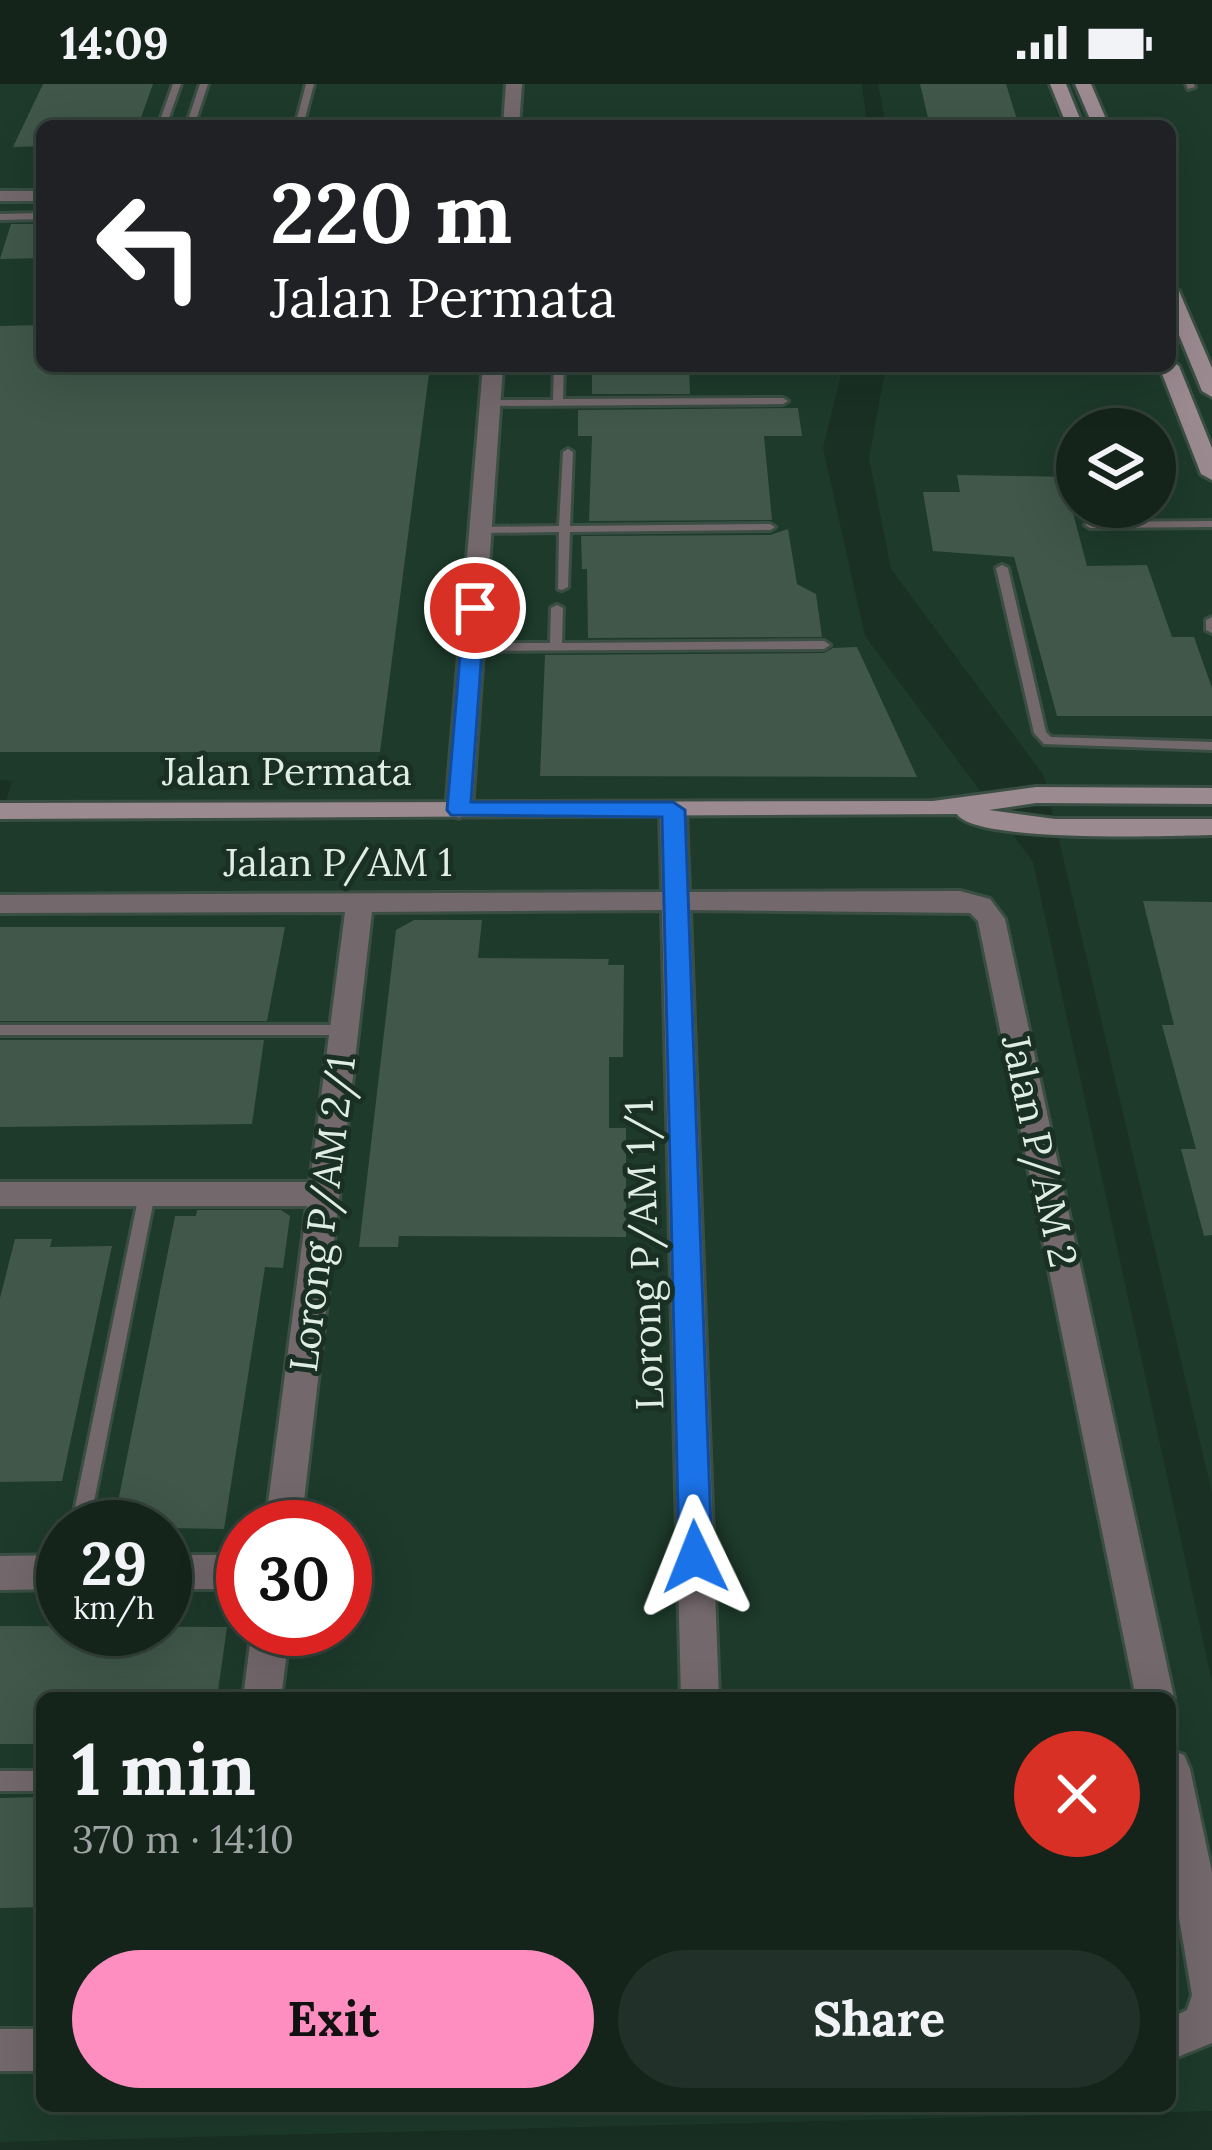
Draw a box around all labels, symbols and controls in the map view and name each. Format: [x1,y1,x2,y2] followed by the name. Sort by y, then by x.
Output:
[60,14,169,71] text: 14:09
[270,158,512,266] text: 220 m
[72,168,228,324] icon: left
[270,263,616,332] text: Jalan Permata
[1056,408,1176,528] map controls
[1056,408,1176,528] button: layers
[424,557,526,659] pin
[442,575,508,641] icon: arrive
[161,746,412,796] street label: Jalan Permata
[223,837,452,887] street label: Jalan P/AM 1
[991,1030,1089,1271] street label: Jalan P/AM 2
[278,1053,366,1375] street label: Lorong P/AM 2/1
[614,1099,674,1411] street label: Lorong P/AM 1/1
[632,1494,758,1620] position arrow
[216,1500,372,1656] speed limit sign: 30
[81,1525,147,1601] text: 29
[73,1589,155,1627] text: km/h
[72,1723,256,1815] text: 1 min
[1014,1731,1140,1857] button: close
[72,1814,294,1864] text: 370 m · 14:10
[72,1950,594,2088] button: Exit
[618,1950,1140,2088] button: Share

